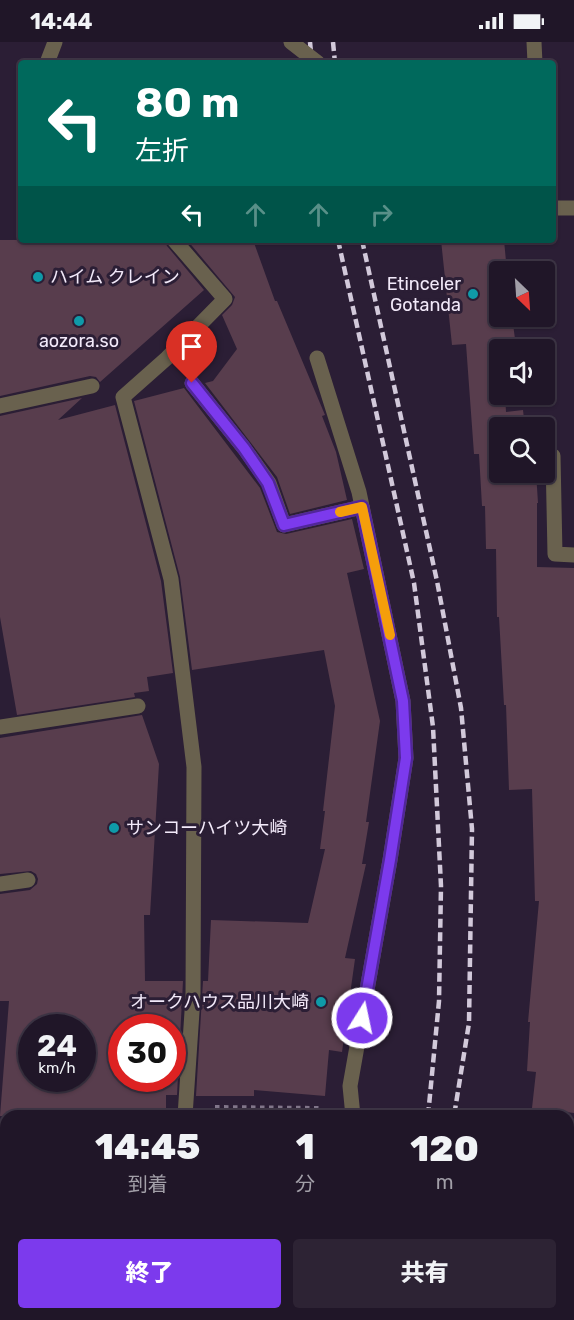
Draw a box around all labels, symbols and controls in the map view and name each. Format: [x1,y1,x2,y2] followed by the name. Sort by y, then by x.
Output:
[30,8,92,35] text: 14:44
[135,78,239,128] text: 80 m
[36,84,114,162] icon: left
[135,135,189,167] text: 左折
[176,198,209,231] icon: left
[239,198,272,231] icon: ahead
[302,198,335,231] icon: ahead
[365,198,398,231] icon: right
[489,261,555,327] north arrow
[489,261,555,483] map controls
[50,266,180,288] place label: ハイム クレイン
[31,270,45,284] marker: ハイム クレイン
[387,273,461,316] place label: Etinceler Gotanda
[466,287,480,301] marker: Etinceler Gotanda
[72,314,86,328] marker: aozora.so
[166,321,217,383] pin
[39,330,119,352] place label: aozora.so
[175,330,208,363] icon: arrive
[489,339,555,405] button: sound
[489,417,555,483] button: search
[126,817,287,839] place label: サンコーハイツ大崎
[107,821,121,835] marker: サンコーハイツ大崎
[330,986,394,1050] position arrow
[130,991,309,1013] place label: オークハウス品川大崎
[314,995,328,1009] marker: オークハウス品川大崎
[108,1014,186,1092] speed limit sign: 30
[37,1028,77,1064] text: 24
[38,1059,76,1077] text: km/h
[95,1125,200,1168] text: 14:45
[296,1125,315,1168] text: 1
[410,1127,479,1170] text: 120
[436,1170,454,1194] text: m
[128,1172,168,1196] text: 到着
[295,1172,315,1196] text: 分
[18,1239,281,1308] button: 終了
[293,1239,556,1308] button: 共有

